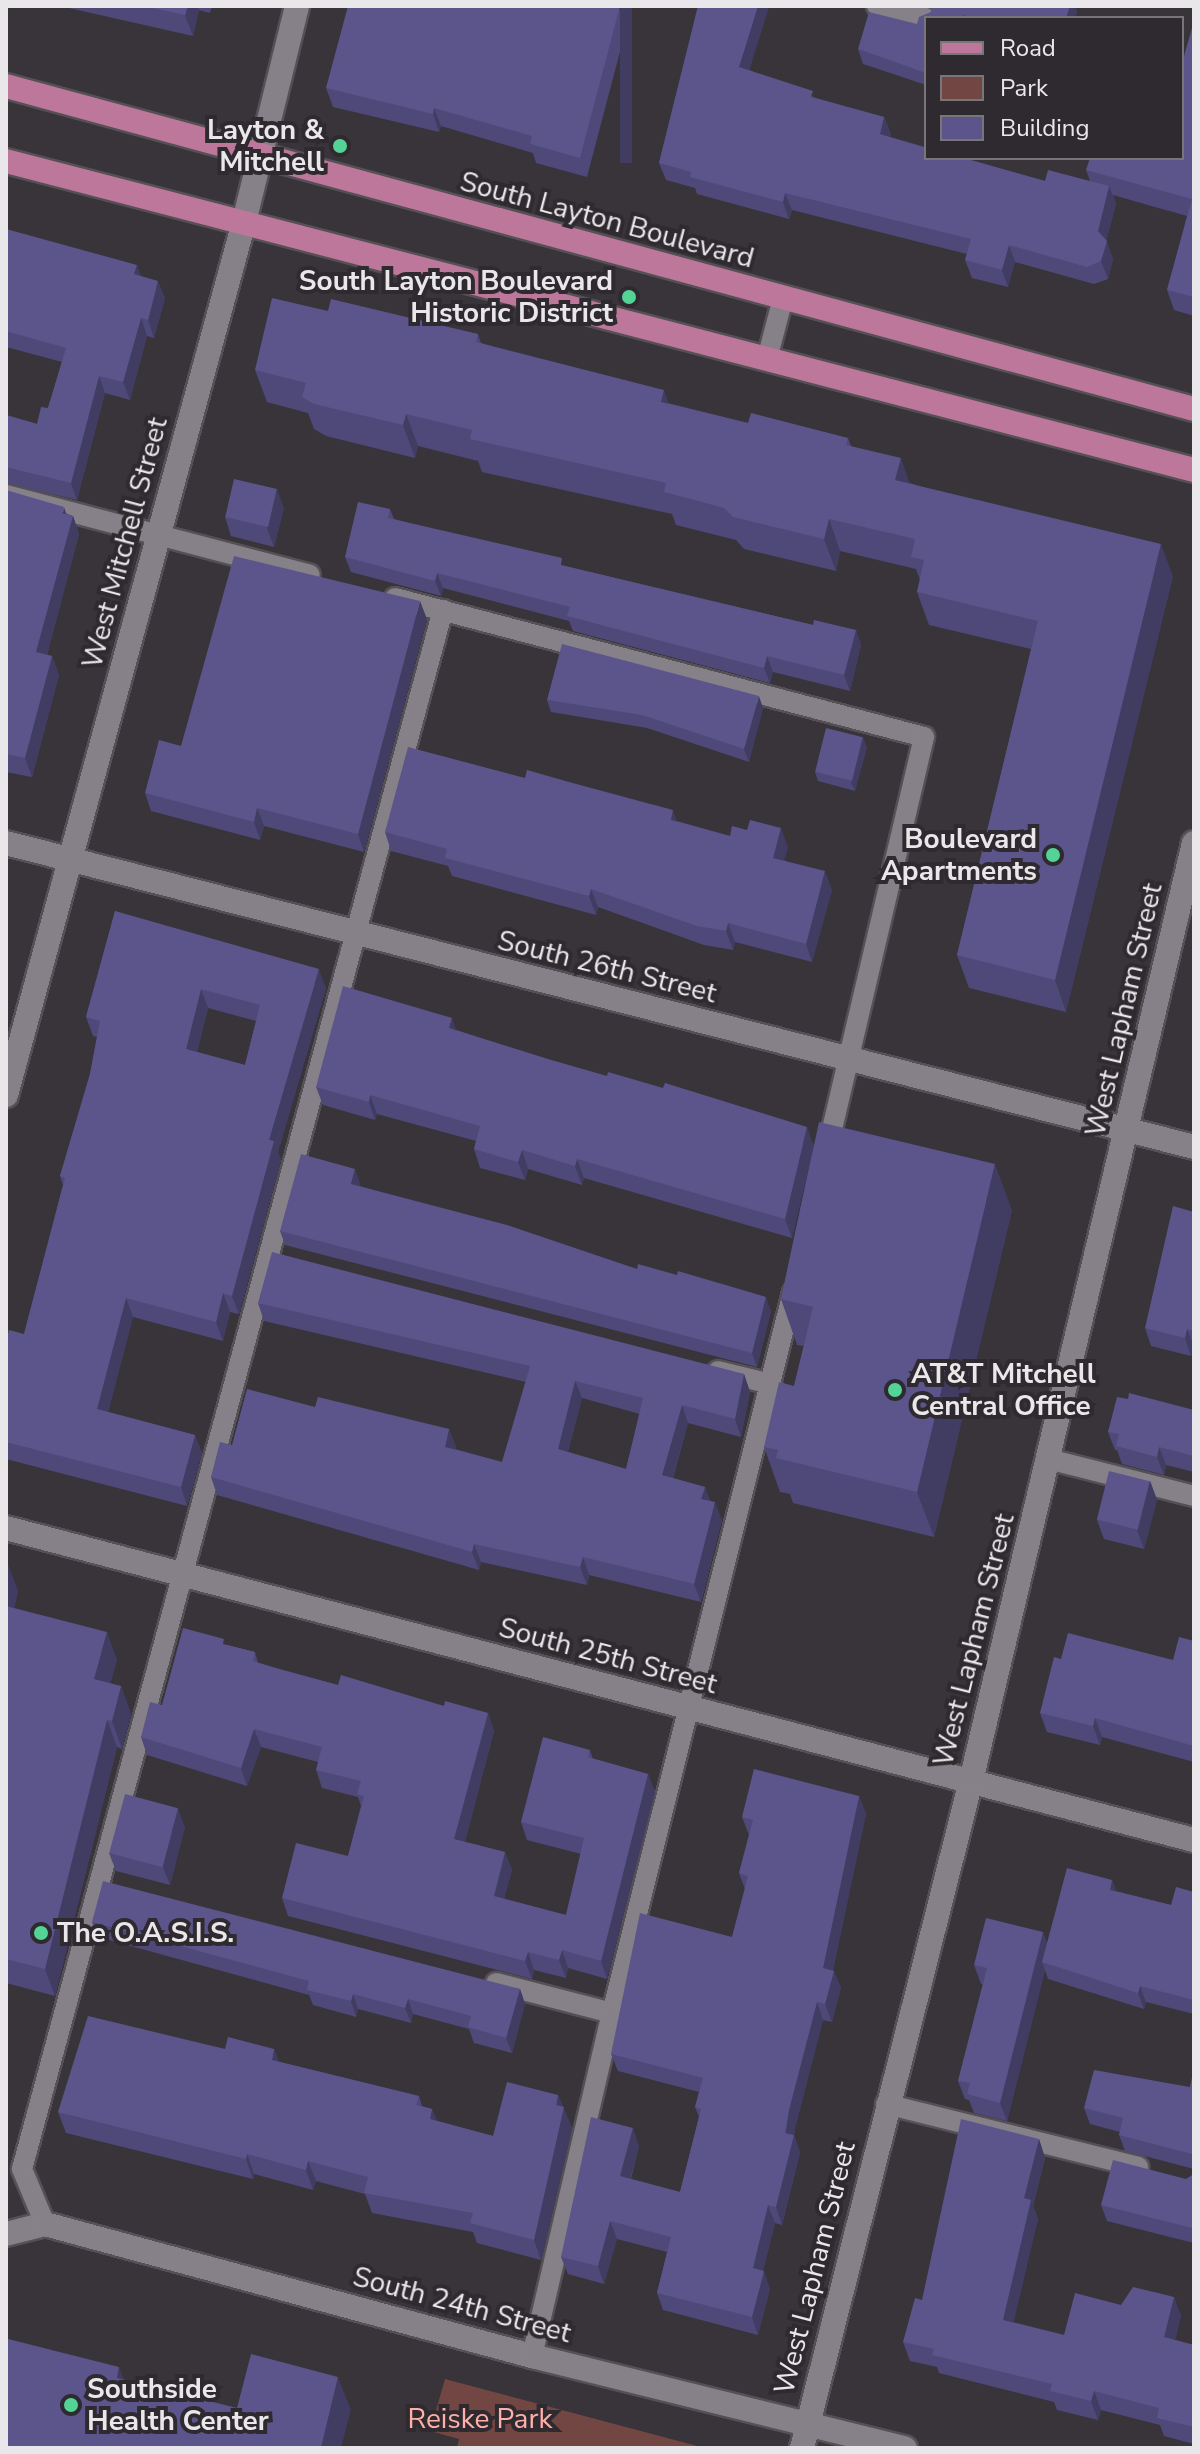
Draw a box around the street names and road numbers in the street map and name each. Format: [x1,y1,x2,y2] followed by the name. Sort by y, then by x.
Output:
[457,165,757,275] street label: South Layton Boulevard
[75,414,175,672] street label: West Mitchell Street
[1078,880,1170,1140] street label: West Lapham Street
[494,924,720,1010] street label: South 26th Street
[926,1510,1022,1770] street label: West Lapham Street
[495,1611,721,1701] street label: South 25th Street
[767,2138,863,2398] street label: West Lapham Street
[349,2260,575,2350] street label: South 24th Street

